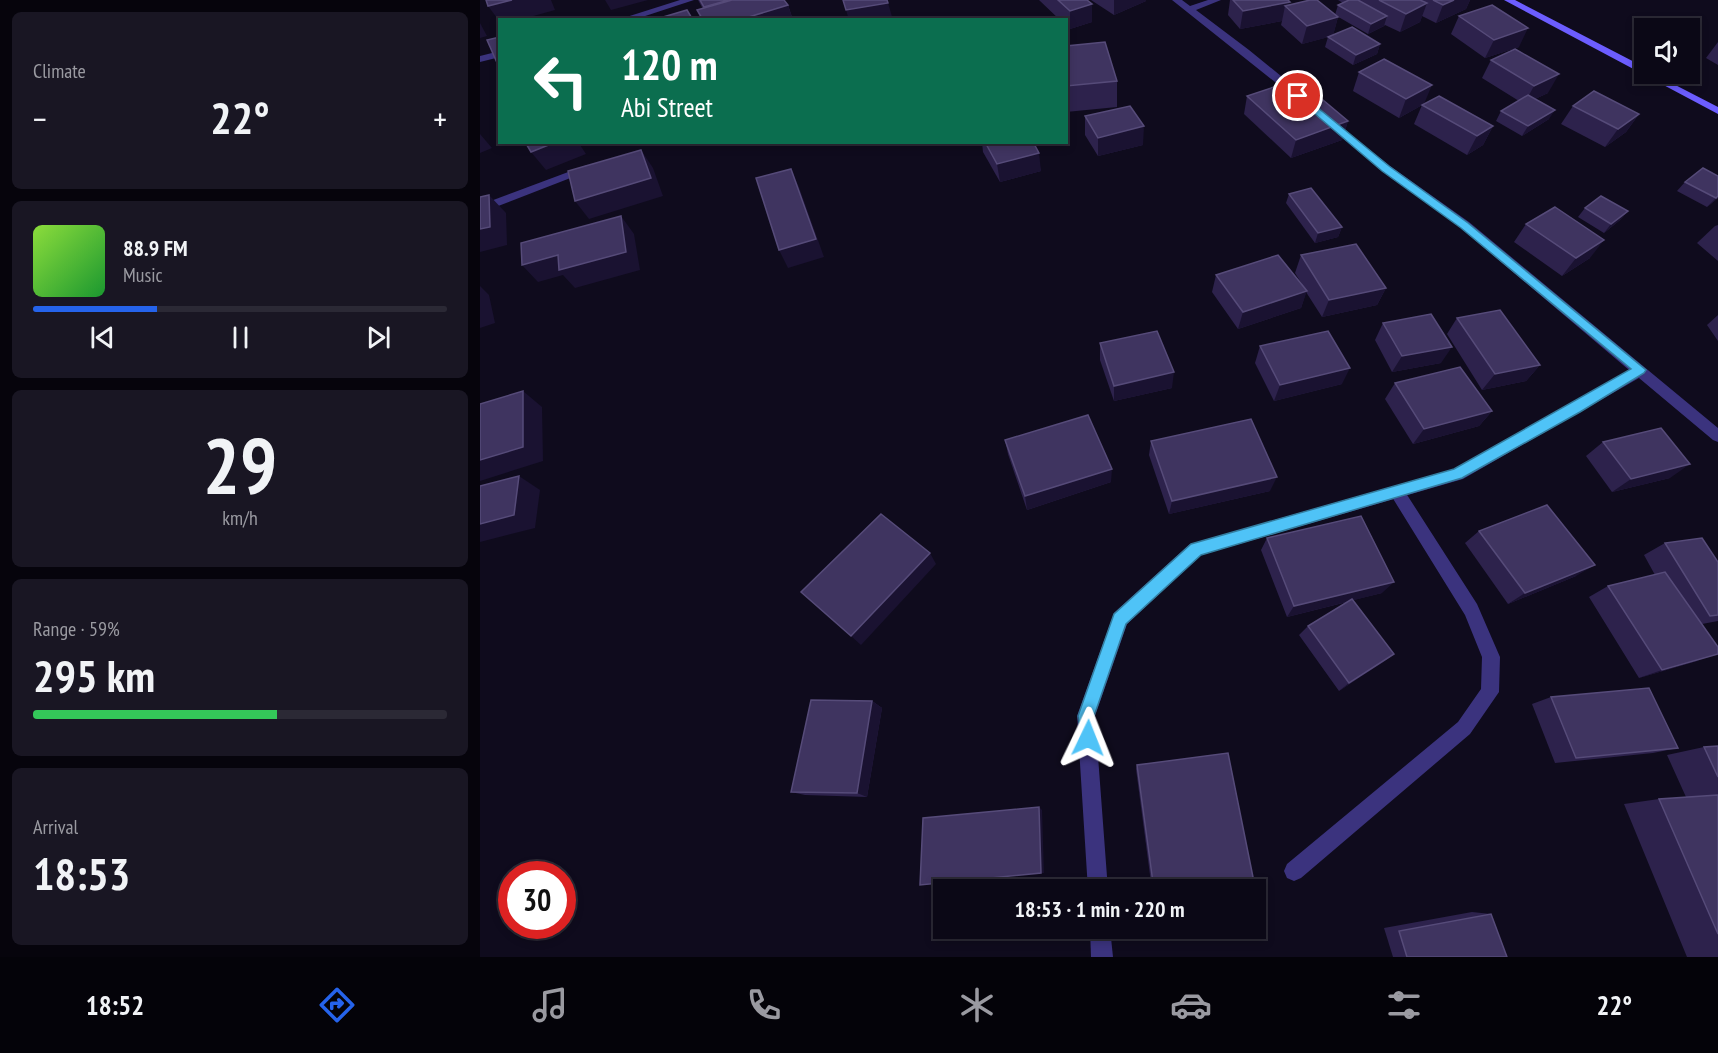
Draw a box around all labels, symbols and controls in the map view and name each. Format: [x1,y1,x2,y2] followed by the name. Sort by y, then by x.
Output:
[1634,18,1700,84] map controls
[1634,18,1700,84] button: sound
[621,37,718,92] text: 120 m
[522,42,600,120] icon: left
[33,58,86,84] text: Climate
[1272,70,1323,121] pin
[1281,79,1314,112] icon: arrive
[210,88,270,146] text: 22°
[621,90,713,124] text: Abi Street
[33,97,47,140] text: −
[433,97,447,140] text: +
[123,234,188,262] text: 88.9 FM
[123,262,163,288] text: Music
[86,321,119,354] icon: previous
[224,321,257,354] icon: pause
[362,321,395,354] icon: next
[203,415,277,516] text: 29
[222,505,258,531] text: km/h
[33,616,120,642] text: Range · 59%
[33,646,155,704] text: 295 km
[1056,706,1120,770] position arrow
[33,814,78,840] text: Arrival
[33,844,130,902] text: 18:53
[498,861,576,939] speed limit sign: 30
[1014,895,1185,923] text: 18:53 · 1 min · 220 m
[316,984,358,1026] icon: directions
[529,984,571,1026] icon: music
[743,984,785,1026] icon: phone
[956,984,998,1026] icon: climate
[1170,984,1212,1026] icon: car
[1383,984,1425,1026] icon: filters
[86,988,144,1022] text: 18:52
[1597,988,1632,1022] text: 22°

